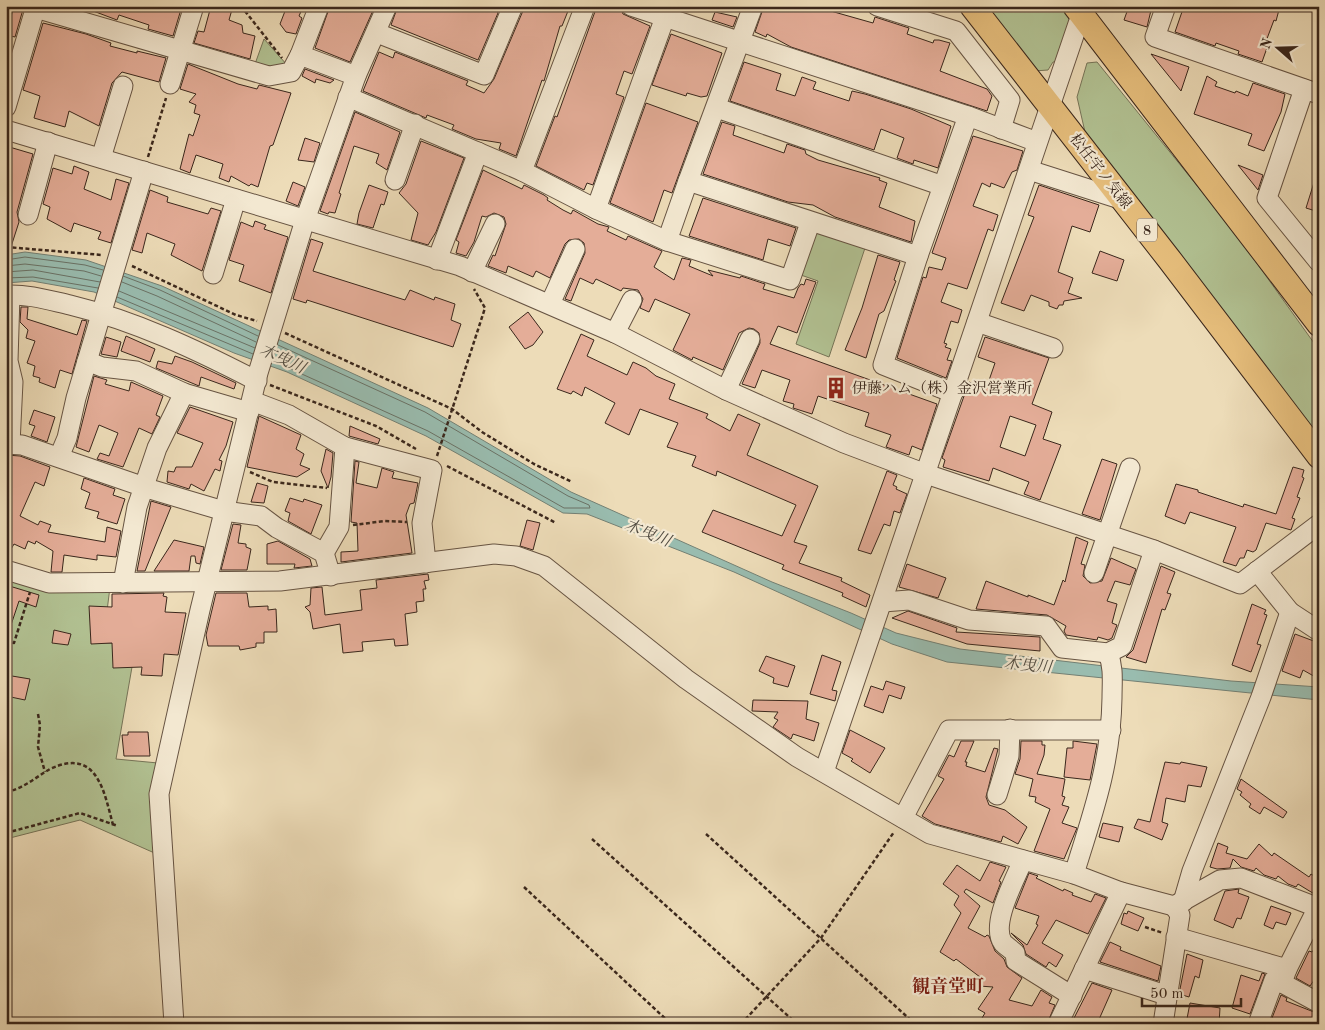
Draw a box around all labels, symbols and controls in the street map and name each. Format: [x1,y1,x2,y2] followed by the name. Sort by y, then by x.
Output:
[1252,22,1302,72] north arrow
[1258,36,1275,51] text: N
[1066,131,1135,212] street label: 松任宇ノ気線
[1137,218,1157,242] road number: 8
[257,341,310,378] water label: 木曳川
[823,375,849,401] building icon: 伊藤ハム（株）金沢営業所
[852,380,1032,397] place label: 伊藤ハム（株）金沢営業所
[622,516,675,551] water label: 木曳川
[1003,654,1055,677] water label: 木曳川
[1142,975,1241,1007] scale bar
[912,976,984,996] district label: 観音堂町
[1150,987,1184,1002] text: 50 m

